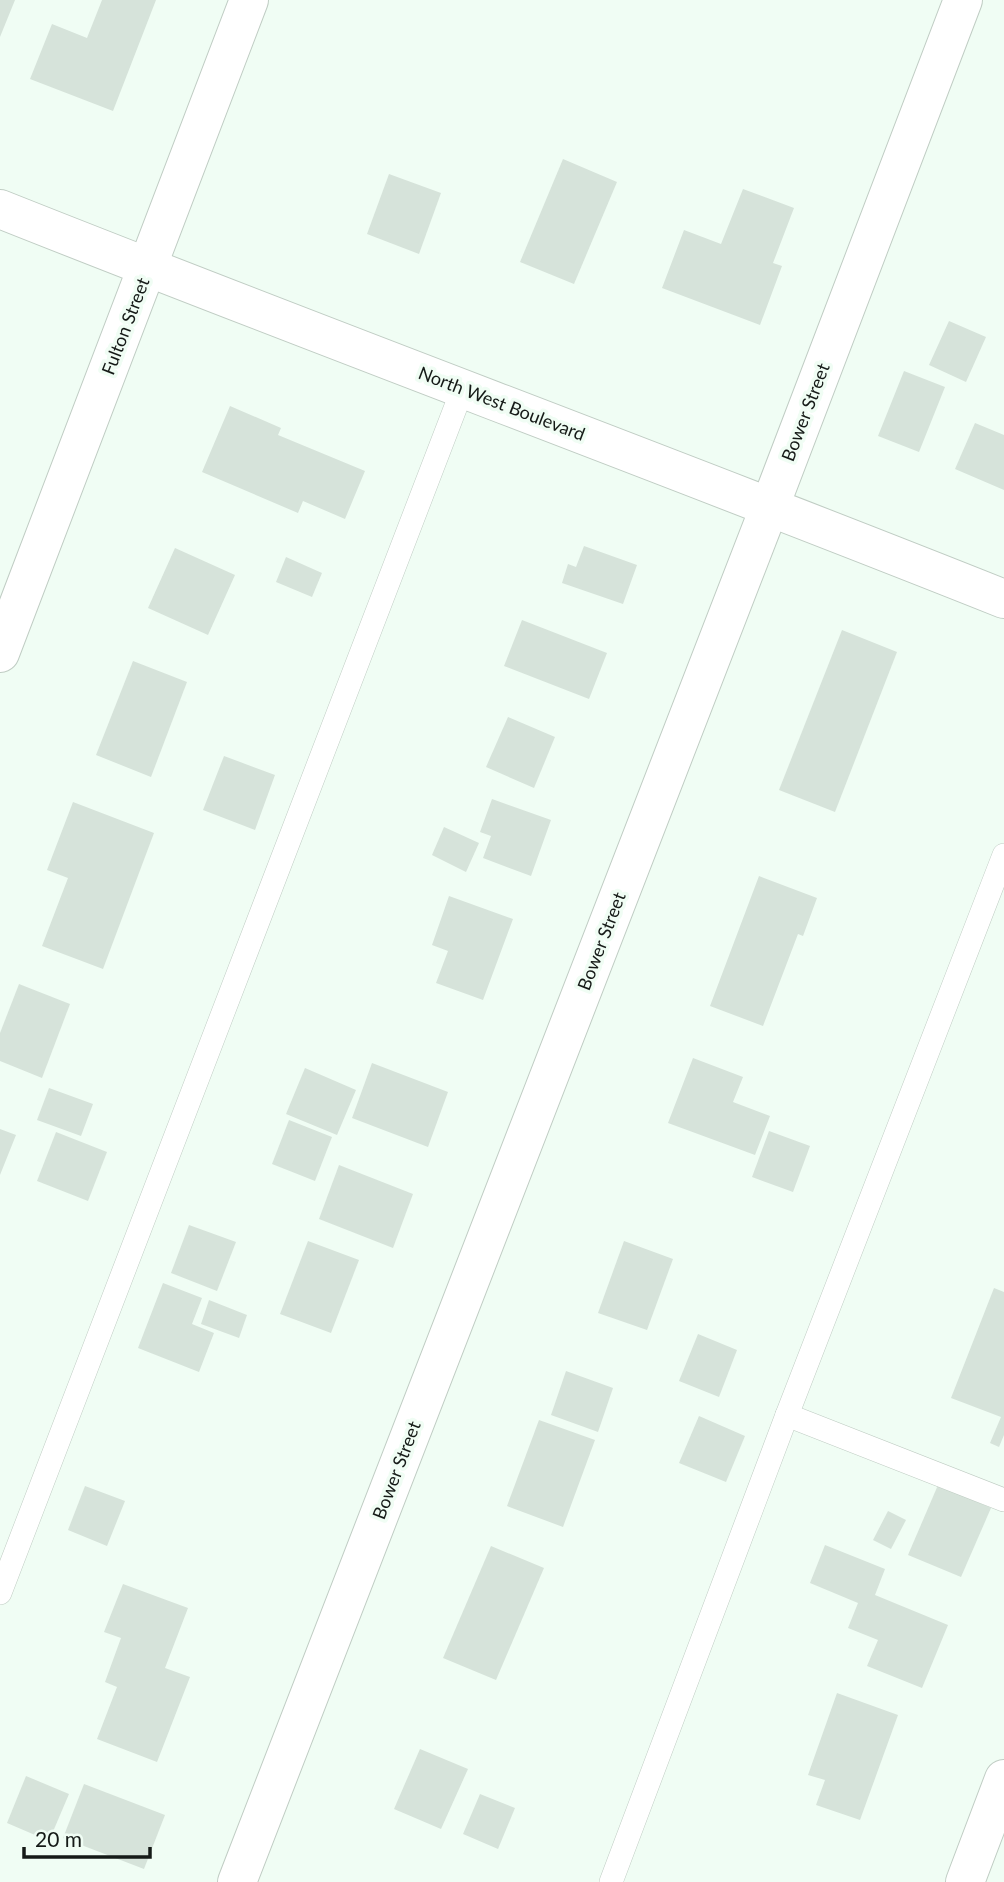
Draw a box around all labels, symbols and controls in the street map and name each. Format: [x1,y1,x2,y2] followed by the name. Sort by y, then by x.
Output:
[96,274,154,378] street label: Fulton Street
[776,359,834,464] street label: Bower Street
[416,361,588,445] street label: North West Boulevard
[572,888,630,993] street label: Bower Street
[367,1417,425,1522] street label: Bower Street
[24,1815,150,1859] scale bar
[35,1826,82,1851] text: 20 m

